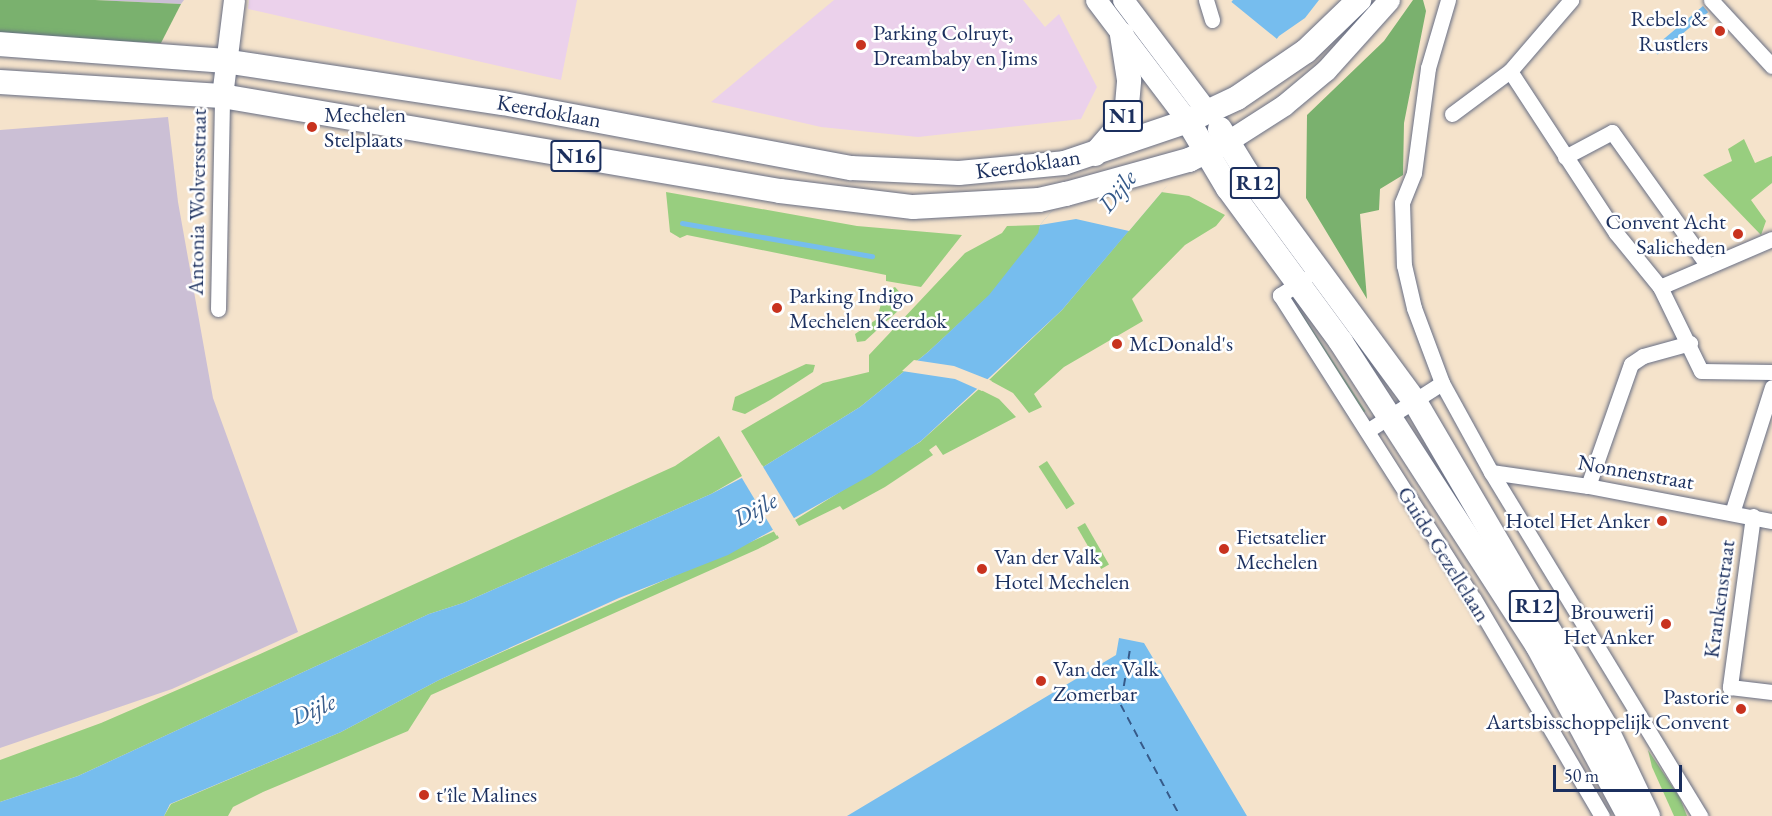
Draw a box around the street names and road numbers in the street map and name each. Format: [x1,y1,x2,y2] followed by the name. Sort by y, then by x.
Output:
[495,89,603,133] street label: Keerdoklaan
[1102,98,1144,134] road number: N1
[182,109,212,295] street label: Antonia Wolversstraat
[549,138,603,174] road number: N16
[974,144,1082,184] street label: Keerdoklaan
[1230,165,1280,201] road number: R12
[1576,449,1696,495] street label: Nonnenstraat
[1392,481,1496,627] street label: Guido Gezellelaan
[1698,538,1740,660] street label: Krankenstraat
[1508,588,1559,624] road number: R12

